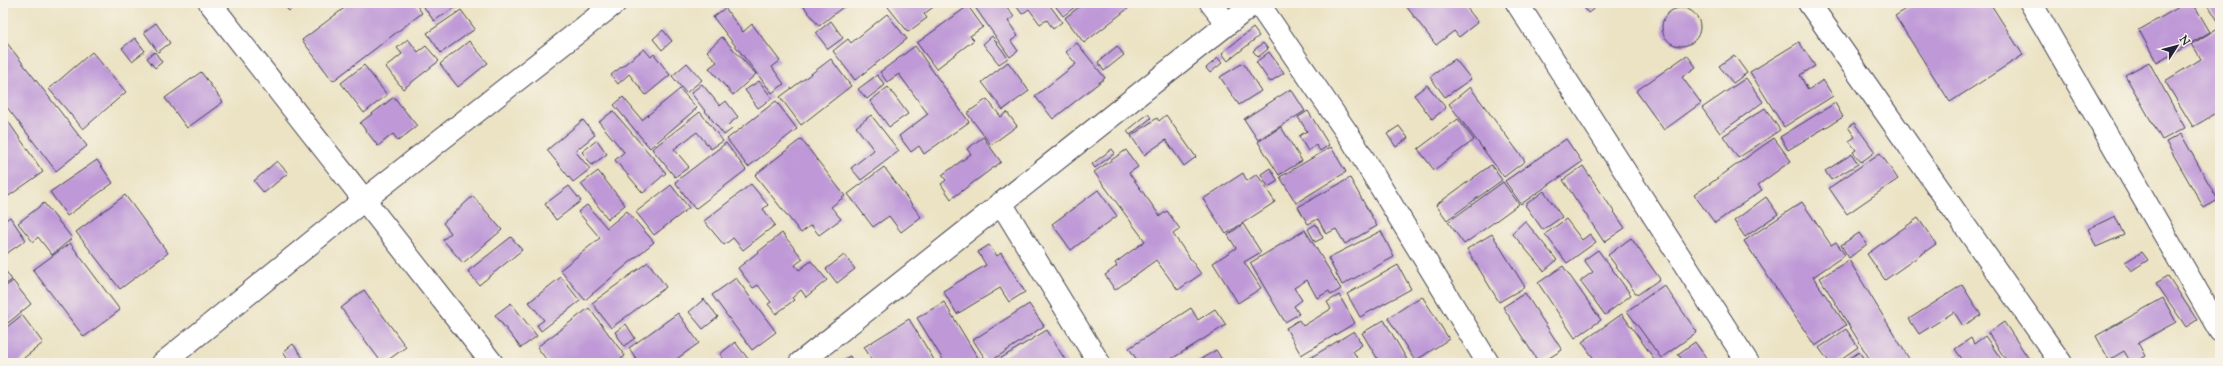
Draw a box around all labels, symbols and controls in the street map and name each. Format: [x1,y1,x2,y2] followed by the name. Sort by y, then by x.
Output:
[2157,26,2197,66] north arrow
[2175,32,2193,49] text: N

